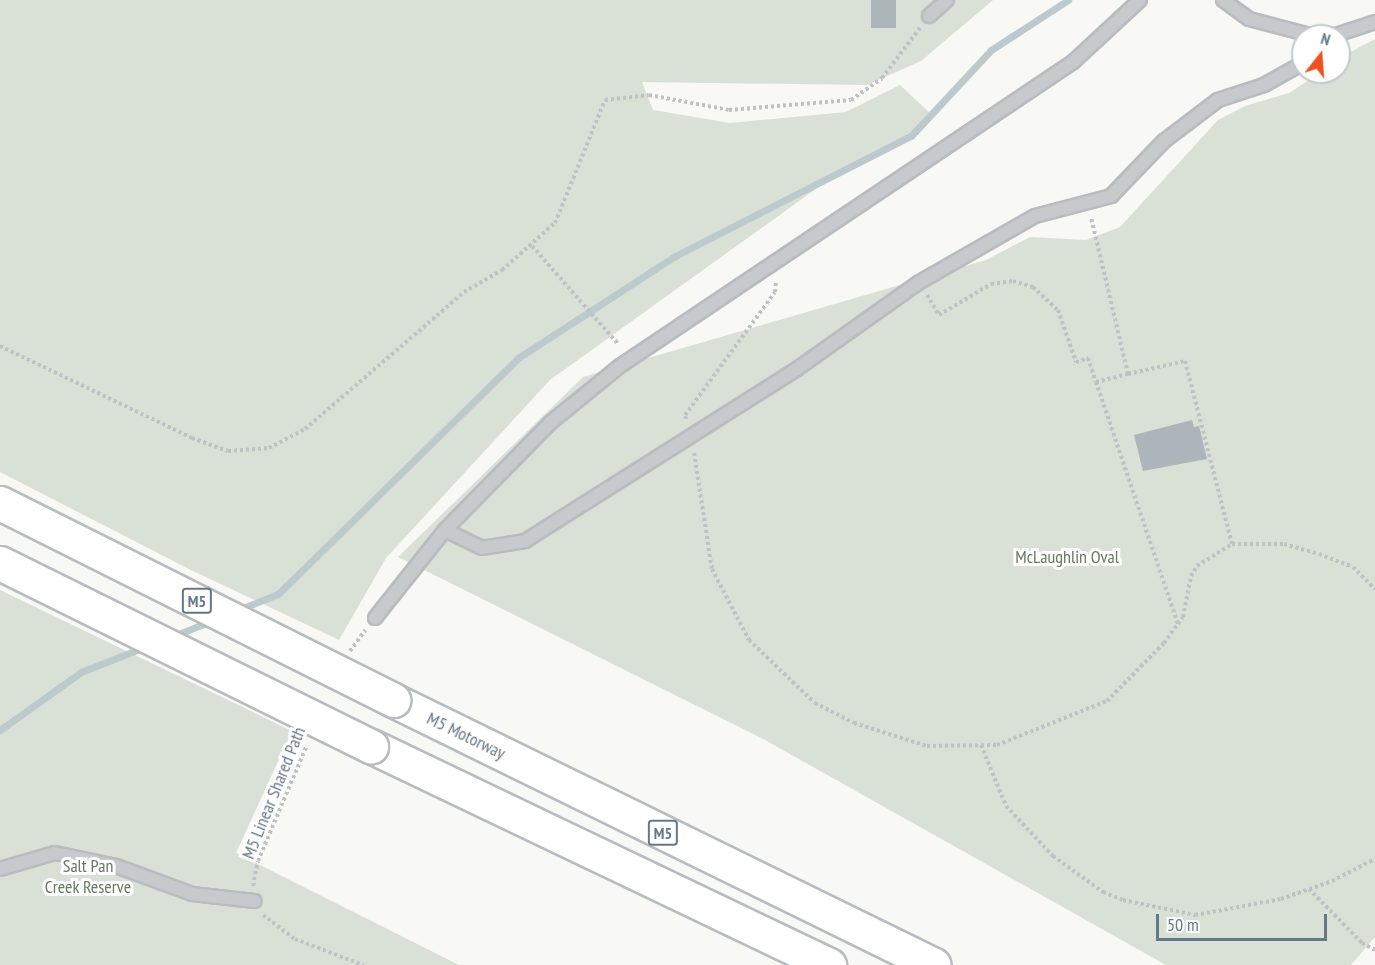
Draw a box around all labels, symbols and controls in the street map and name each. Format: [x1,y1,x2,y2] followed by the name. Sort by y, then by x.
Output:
[1291,24,1351,84] north arrow
[1319,28,1333,50] text: N
[1015,546,1119,568] park label: McLaughlin Oval
[180,588,214,614] road number: M5
[423,708,509,764] street label: M5 Motorway
[238,724,310,862] street label: M5 Linear Shared Path
[646,820,680,846] road number: M5
[45,856,131,898] park label: Salt Pan Creek Reserve
[1159,902,1330,940] scale bar
[1167,913,1199,936] text: 50 m

